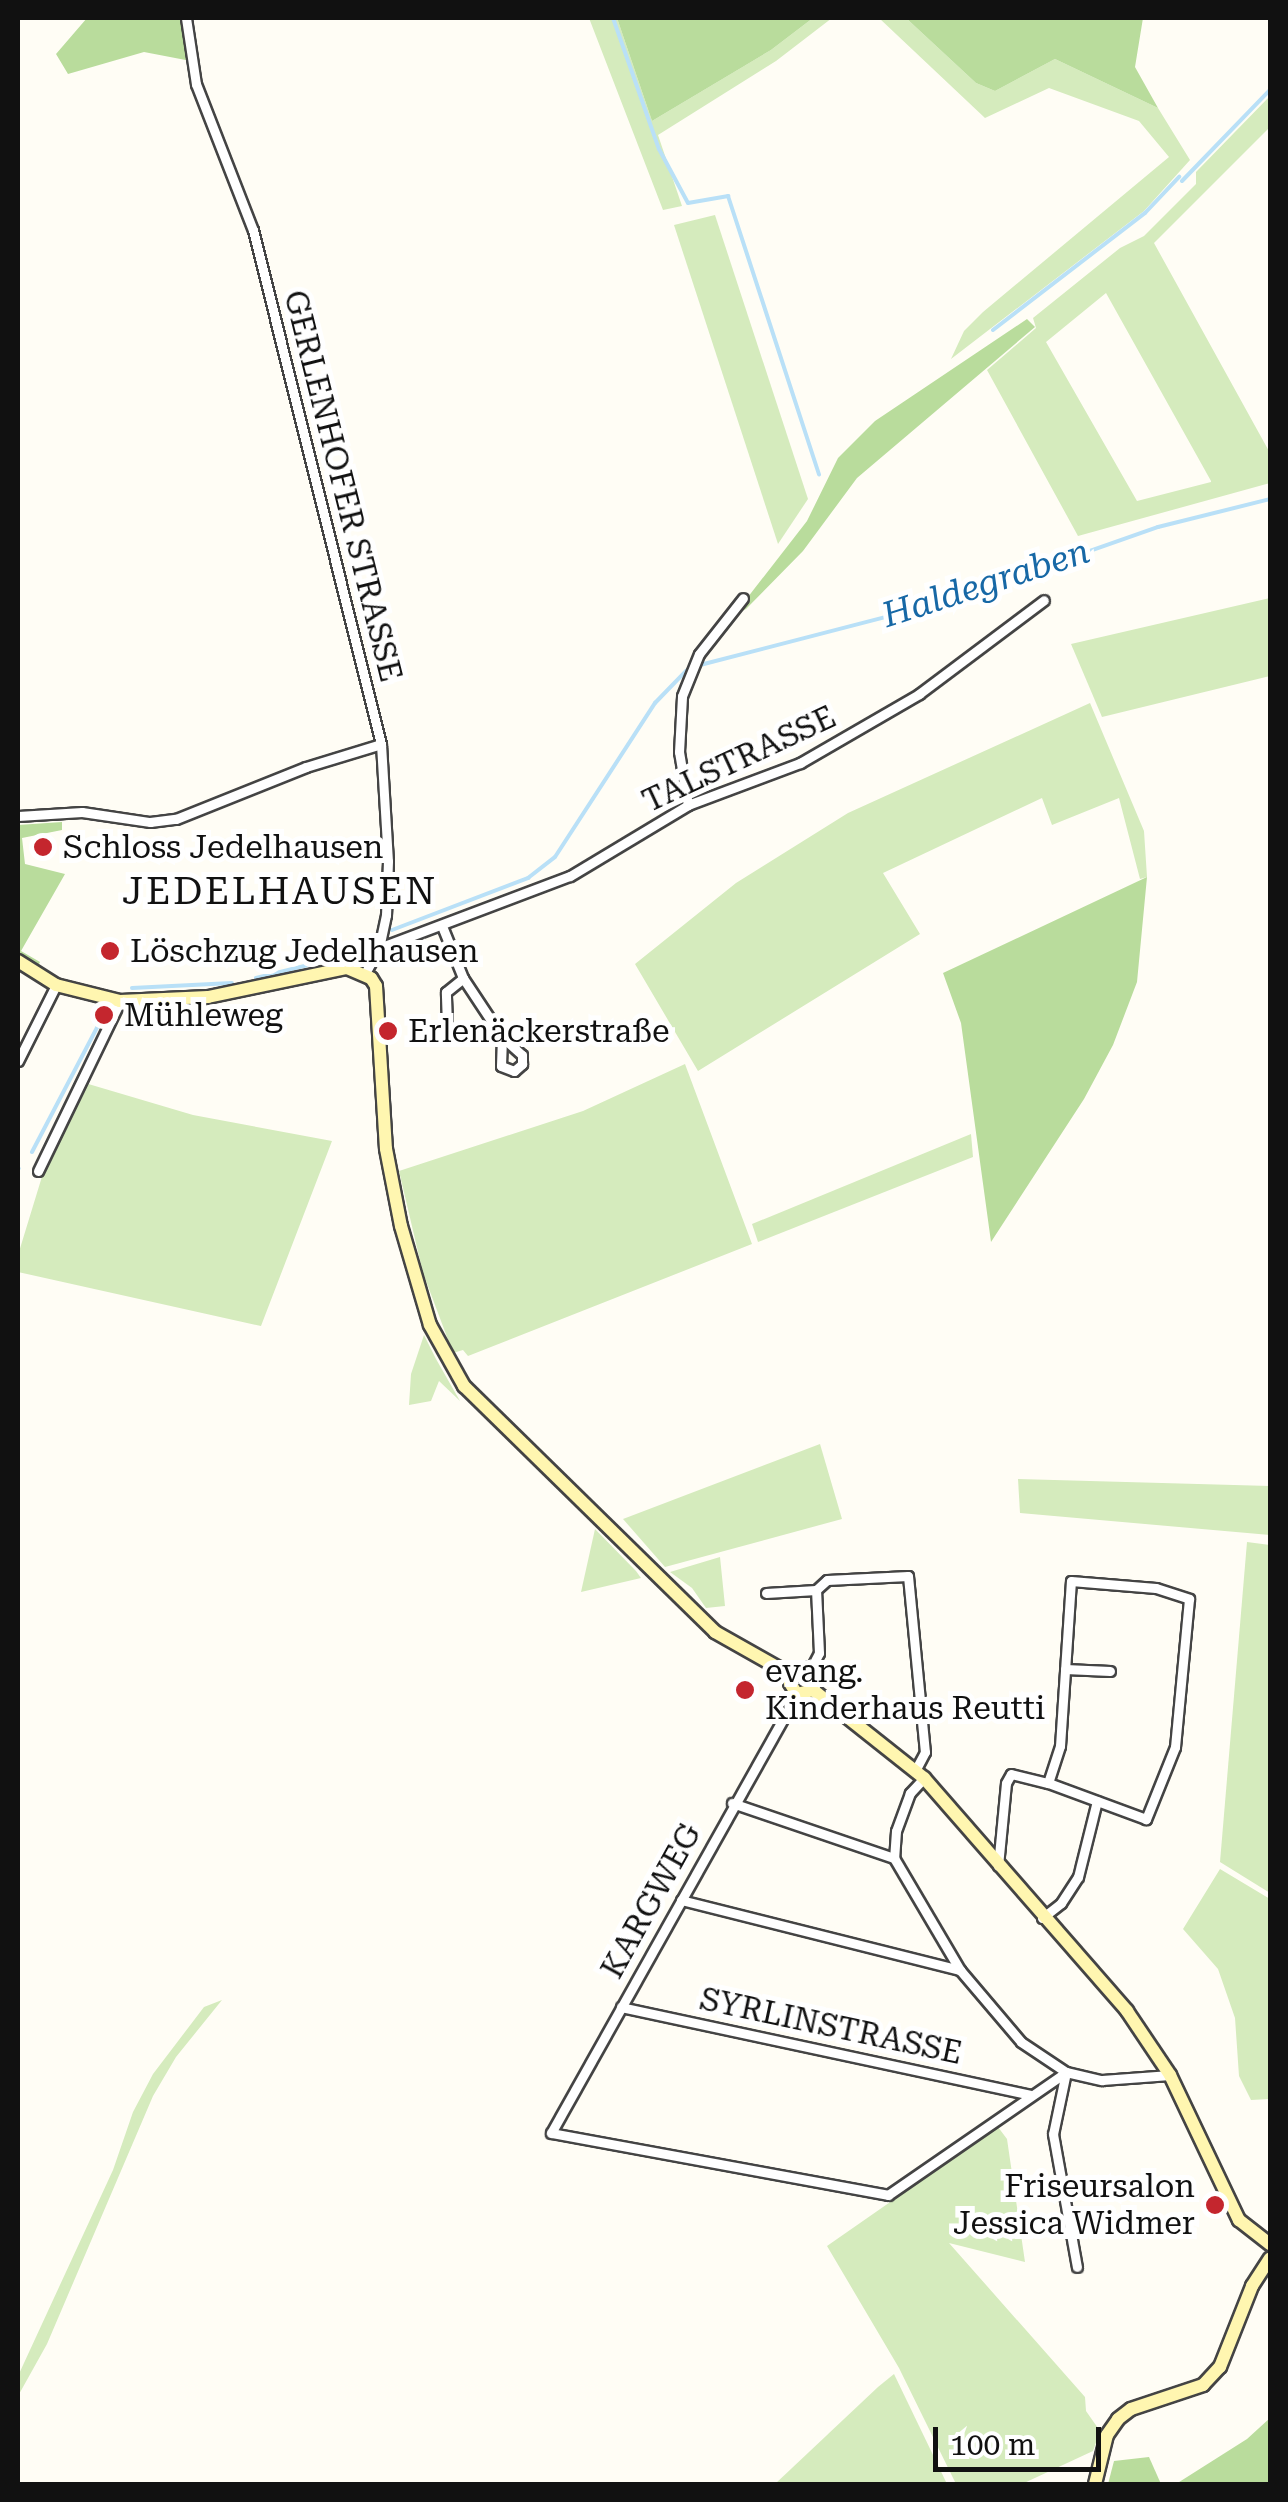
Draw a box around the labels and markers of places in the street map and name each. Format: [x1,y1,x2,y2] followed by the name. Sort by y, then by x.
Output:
[63,828,383,866] place label: Schloss Jedelhausen
[32,836,54,858] marker: Schloss Jedelhausen
[130,932,479,970] place label: Löschzug Jedelhausen
[99,940,121,962] marker: Löschzug Jedelhausen
[124,996,283,1034] place label: Mühleweg
[93,1004,115,1026] marker: Mühleweg
[408,1012,670,1050] place label: Erlenäckerstraße
[377,1020,399,1042] marker: Erlenäckerstraße
[765,1653,1045,1728] place label: evang. Kinderhaus Reutti
[734,1679,756,1701] marker: evang. Kinderhaus Reutti
[953,2168,1195,2243] place label: Friseursalon Jessica Widmer
[1204,2194,1226,2216] marker: Friseursalon Jessica Widmer

